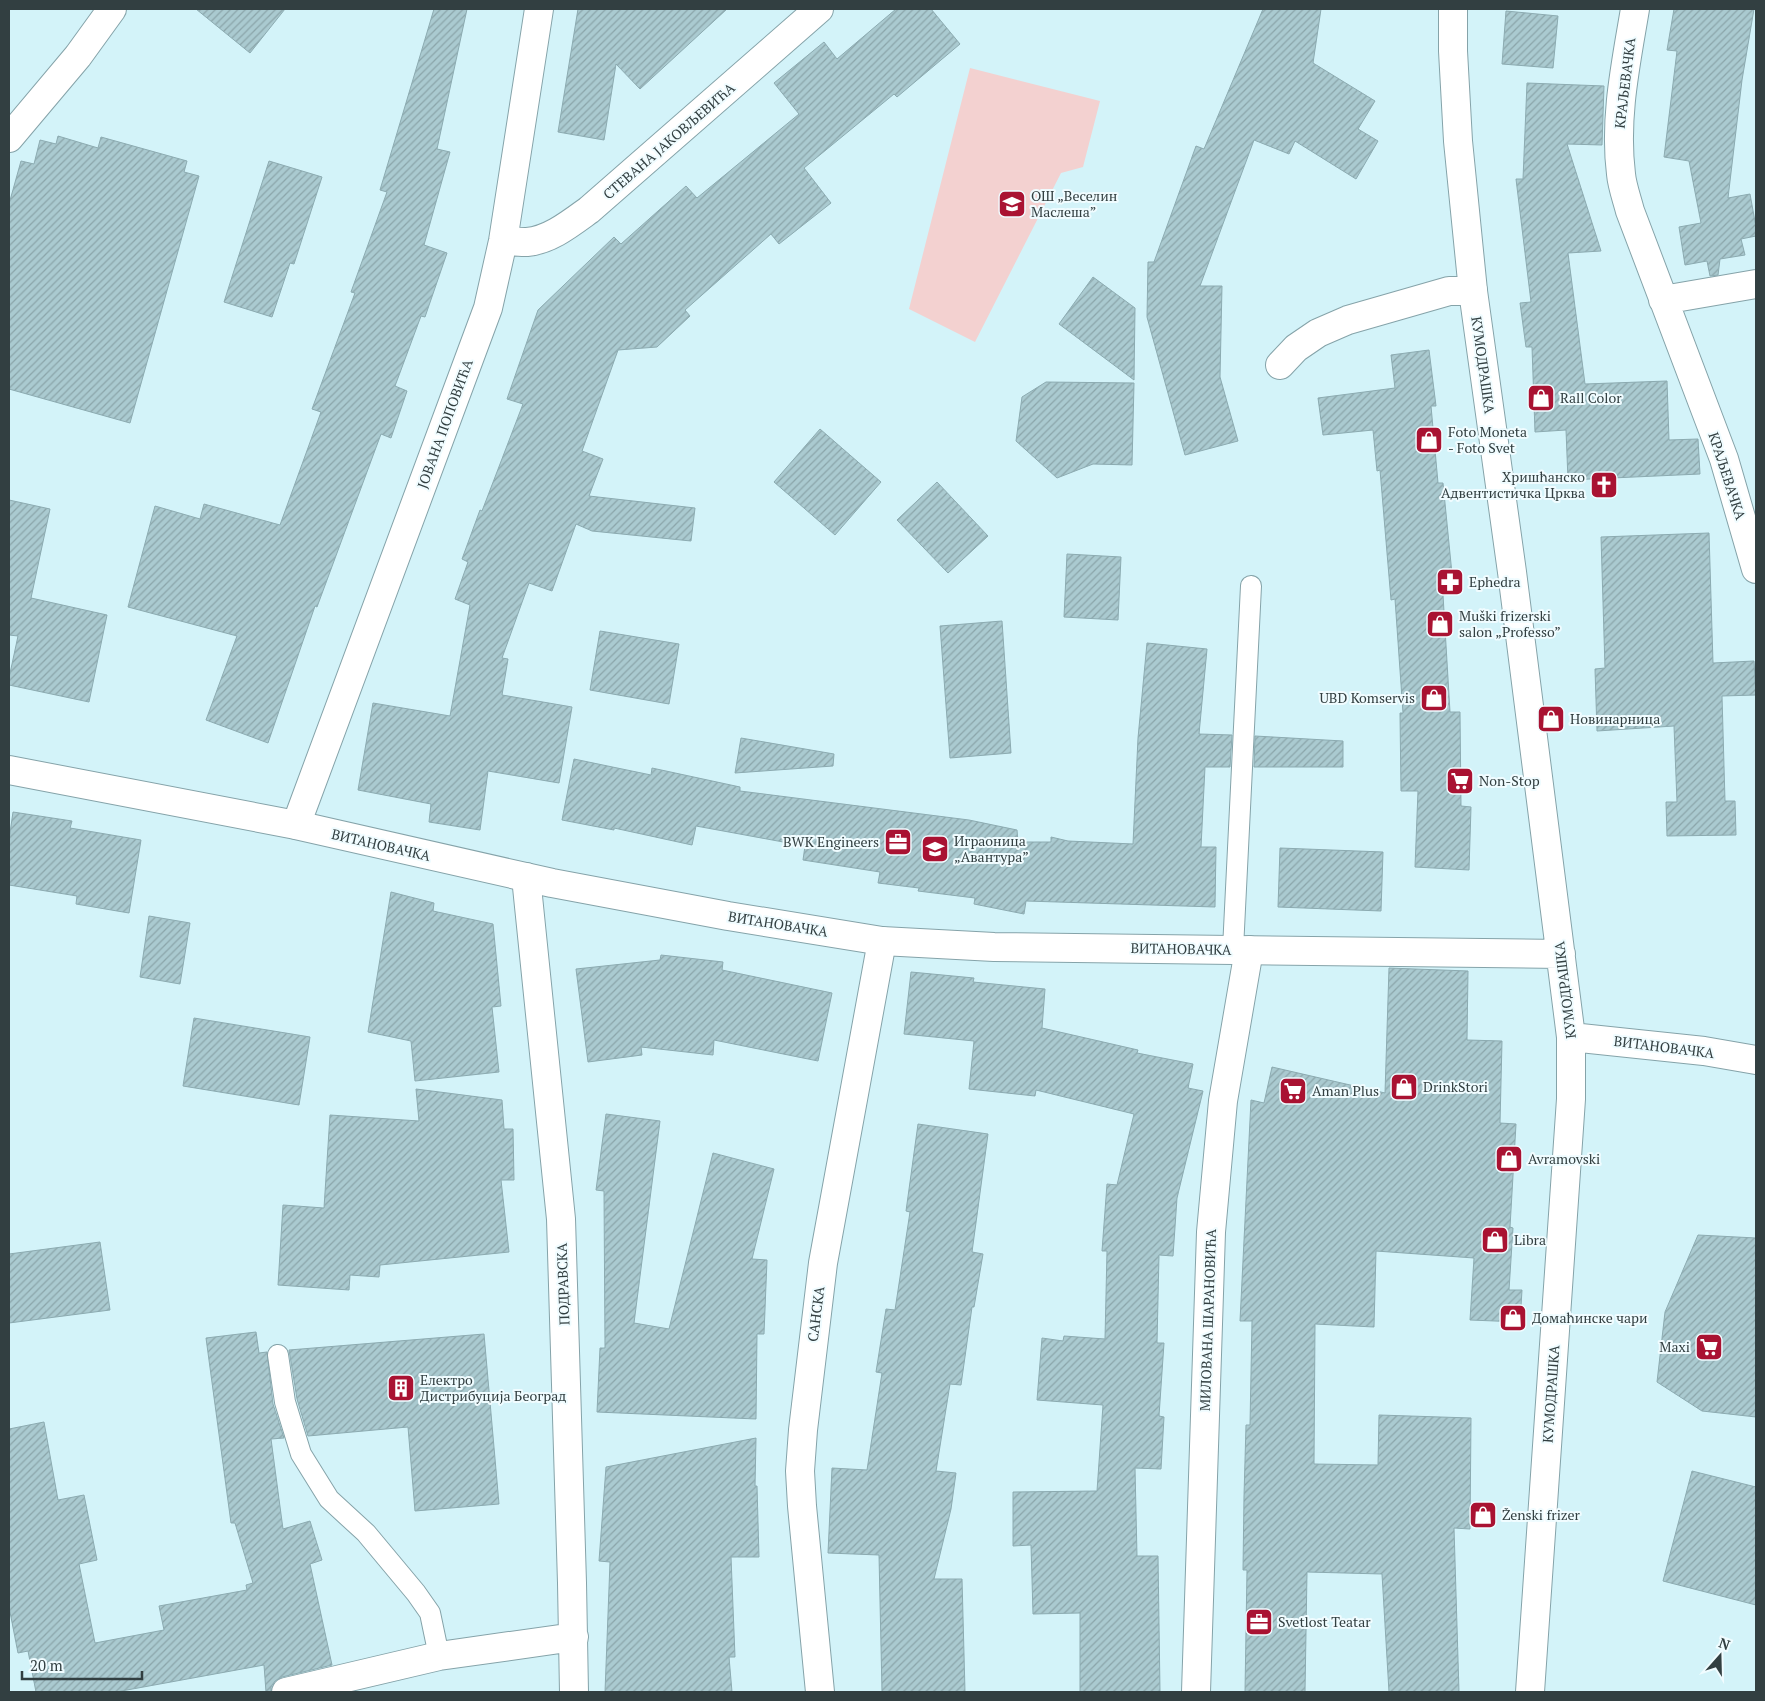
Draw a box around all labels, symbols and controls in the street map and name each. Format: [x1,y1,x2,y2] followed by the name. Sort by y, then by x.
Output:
[1610,36,1640,129] street label: КРАЉЕВАЧКА
[599,78,739,203] street label: СТЕВАНА ЈАКОВЉЕВИЋА
[1031,186,1118,221] place label: ОШ „Веселин Маслеша”
[997,189,1027,219] school or university icon: ОШ „Веселин Маслеша”
[1467,315,1500,415] street label: КУМОДРАШКА
[412,356,477,491] street label: ЈОВАНА ПОПОВИЋА
[1526,383,1556,413] shop icon: Rall Color
[1560,388,1622,407] place label: Rall Color
[1448,422,1527,457] place label: Foto Moneta - Foto Svet
[1414,425,1444,455] shop icon: Foto Moneta - Foto Svet
[1704,430,1751,523] street label: КРАЉЕВАЧКА
[1441,467,1585,502] place label: Хришћанско Адвентистичка Црква
[1589,470,1619,500] church icon: Хришћанско Адвентистичка Црква
[1435,567,1465,597] pharmacy icon: Ephedra
[1469,572,1521,591] place label: Ephedra
[1459,606,1561,641] place label: Muški frizerski salon „Professo”
[1425,609,1455,639] shop icon: Muški frizerski salon „Professo”
[1419,683,1449,713] shop icon: UBD Komservis
[1319,688,1415,707] place label: UBD Komservis
[1536,704,1566,734] shop icon: Новинарница
[1570,709,1660,728] place label: Новинарница
[1445,766,1475,796] supermarket icon: Non-Stop
[1479,771,1540,790] place label: Non-Stop
[330,824,433,865] street label: ВИТАНОВАЧКА
[883,827,913,857] office icon: BWK Engineers
[954,831,1029,866] place label: Играоница „Авантура”
[783,832,879,851] place label: BWK Engineers
[920,834,950,864] school or university icon: Играоница „Авантура”
[727,906,830,941] street label: ВИТАНОВАЧКА
[1130,938,1232,959] street label: ВИТАНОВАЧКА
[1549,940,1580,1040] street label: КУМОДРАШКА
[1613,1031,1716,1062] street label: ВИТАНОВАЧКА
[1389,1072,1419,1102] shop icon: DrinkStori
[1278,1076,1308,1106] supermarket icon: Aman Plus
[1423,1077,1488,1096] place label: DrinkStori
[1312,1081,1379,1100] place label: Aman Plus
[1494,1144,1524,1174] shop icon: Avramovski
[1528,1149,1600,1168] place label: Avramovski
[1480,1225,1510,1255] shop icon: Libra
[1195,1228,1220,1411] street label: МИЛОВАНА ШАРАНОВИЋА
[1514,1230,1546,1249] place label: Libra
[552,1242,573,1326] street label: ПОДРАВСКА
[803,1285,828,1343] street label: САНСКА
[1498,1303,1528,1333] shop icon: Домаћинске чари
[1532,1308,1648,1327] place label: Домаћинске чари
[1694,1332,1724,1362] supermarket icon: Maxi
[1659,1337,1690,1356] place label: Maxi
[1538,1344,1563,1443] street label: КУМОДРАШКА
[420,1370,566,1405] place label: Електро Дистрибуција Београд
[386,1373,416,1403] building icon: Електро Дистрибуција Београд
[1468,1500,1498,1530] shop icon: Ženski frizer
[1502,1505,1581,1524] place label: Ženski frizer
[1244,1607,1274,1637] office icon: Svetlost Teatar
[1278,1612,1371,1631] place label: Svetlost Teatar
[1695,1631,1745,1681] north arrow
[1716,1633,1733,1654] text: N
[22,1648,142,1680] scale bar
[30,1655,63,1675] text: 20 m

